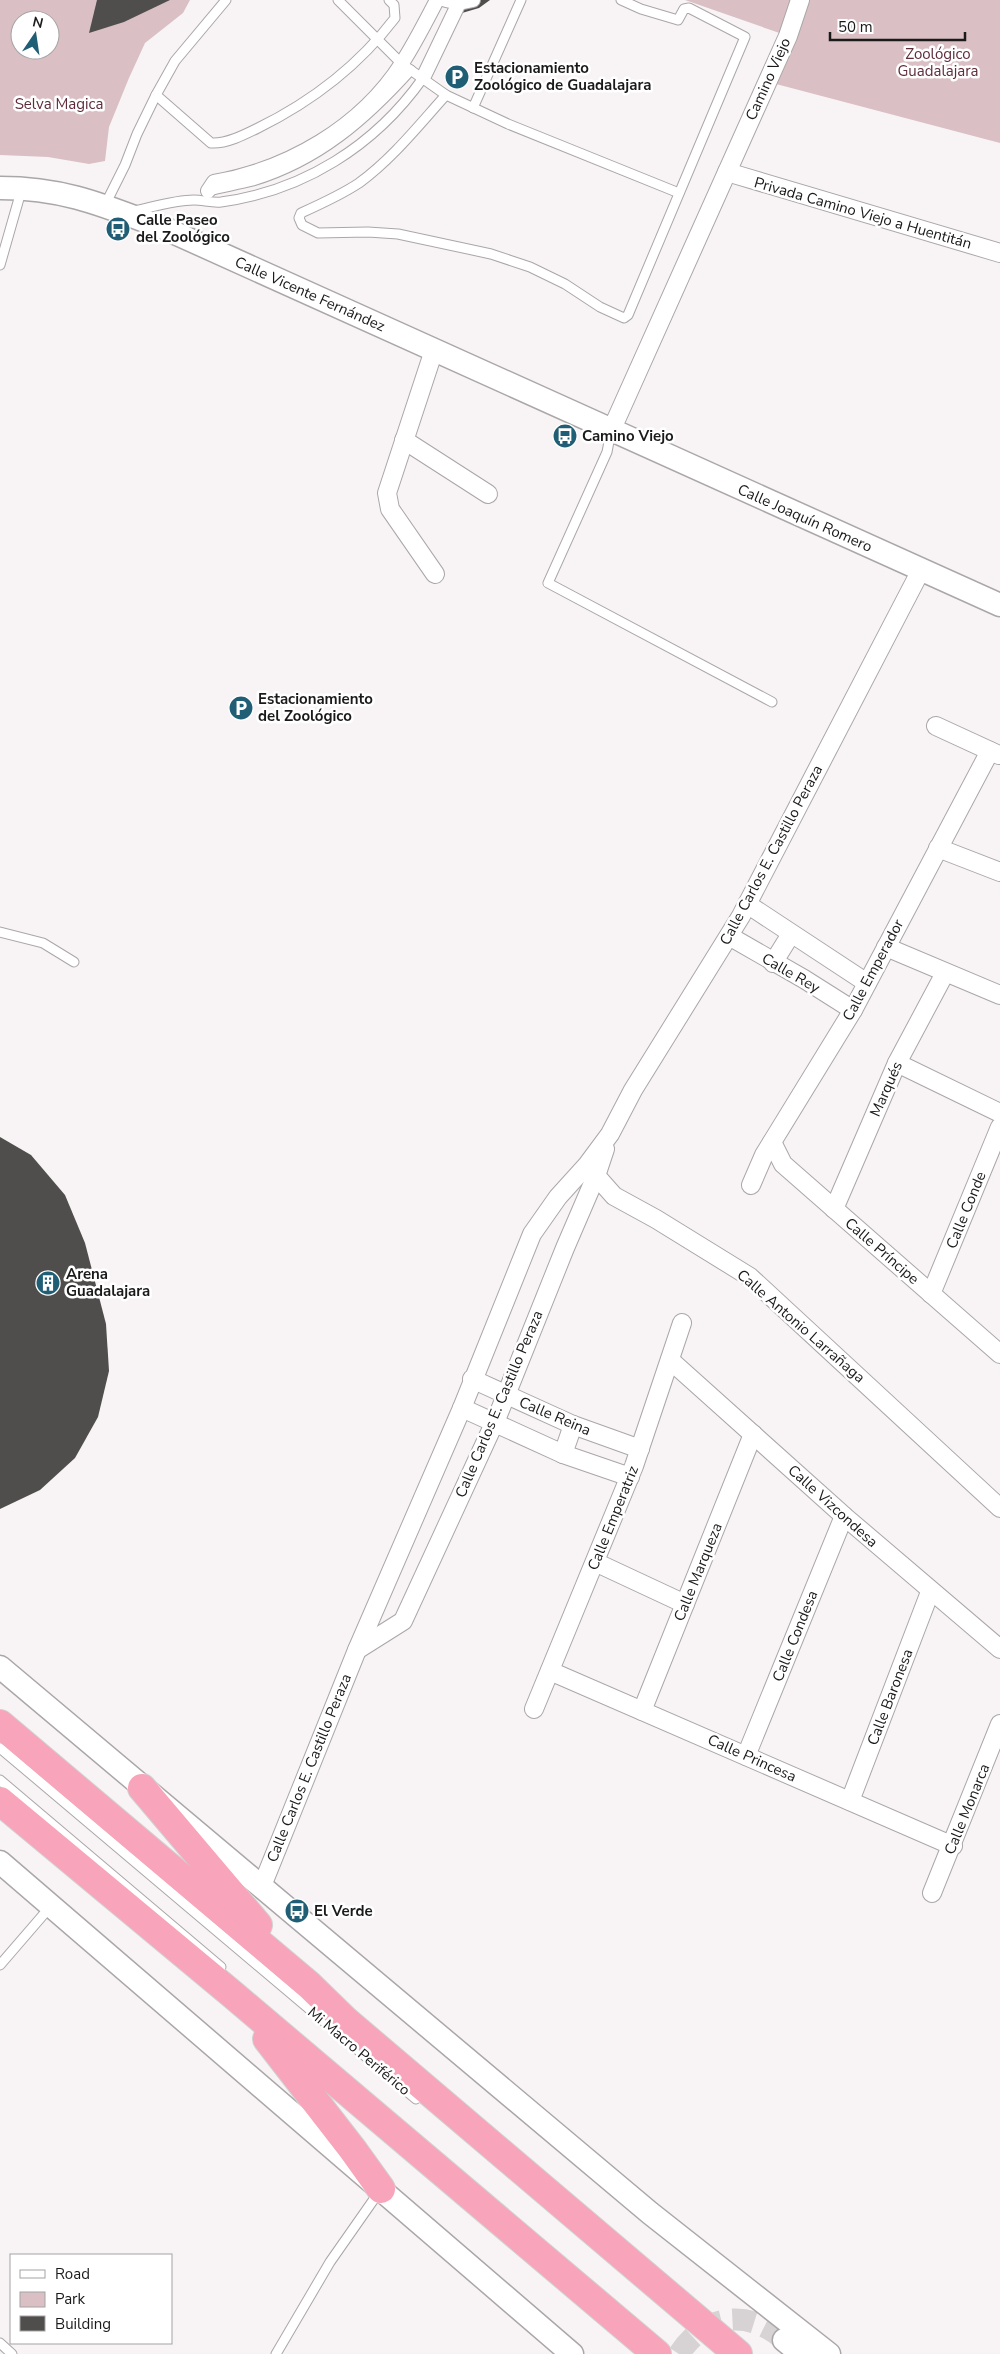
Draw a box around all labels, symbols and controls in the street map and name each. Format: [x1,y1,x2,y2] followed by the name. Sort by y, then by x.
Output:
[10,10,60,60] north arrow
[830,10,965,42] scale bar
[31,12,45,33] text: N
[838,17,873,37] text: 50 m
[741,35,795,123] street label: Camino Viejo
[897,44,979,81] park label: Zoológico Guadalajara
[474,58,651,95] place label: Estacionamiento Zoológico de Guadalajara
[444,64,470,90] parking icon: Estacionamiento Zoológico de Guadalajara
[15,94,103,114] park label: Selva Magica
[752,172,974,254] street label: Privada Camino Viejo a Huentitán
[136,210,230,247] place label: Calle Paseo del Zoológico
[105,216,131,242] bus stop icon: Calle Paseo del Zoológico
[232,252,388,336] street label: Calle Vicente Fernández
[552,423,578,449] bus stop icon: Camino Viejo
[582,426,674,446] place label: Camino Viejo
[735,479,875,557] street label: Calle Joaquín Romero
[258,689,373,726] place label: Estacionamiento del Zoológico
[228,695,254,721] parking icon: Estacionamiento del Zoológico
[715,761,827,949] street label: Calle Carlos E. Castillo Peraza
[838,915,909,1024] street label: Calle Emperador
[758,948,824,998] street label: Calle Rey
[865,1058,907,1120] street label: Marqués
[941,1168,991,1252] street label: Calle Conde
[841,1213,923,1289] street label: Calle Príncipe
[66,1264,150,1301] place label: Arena Guadalajara
[733,1265,869,1387] street label: Calle Antonio Larrañaga
[35,1270,61,1296] building icon: Arena Guadalajara
[450,1307,548,1501] street label: Calle Carlos E. Castillo Peraza
[516,1392,594,1440] street label: Calle Reina
[784,1460,882,1552] street label: Calle Vizcondesa
[583,1463,643,1573] street label: Calle Emperatriz
[669,1520,727,1624] street label: Calle Marqueza
[768,1587,822,1685] street label: Calle Condesa
[862,1646,918,1748] street label: Calle Baronesa
[262,1671,356,1865] street label: Calle Carlos E. Castillo Peraza
[704,1730,800,1786] street label: Calle Princesa
[940,1761,994,1857] street label: Calle Monarca
[284,1898,310,1924] bus stop icon: El Verde
[314,1901,373,1921] place label: El Verde
[304,2002,414,2100] street label: Mi Macro Periférico
[10,2254,172,2344] legend
[55,2264,90,2284] text: Road
[55,2289,85,2309] text: Park
[55,2314,111,2334] text: Building

